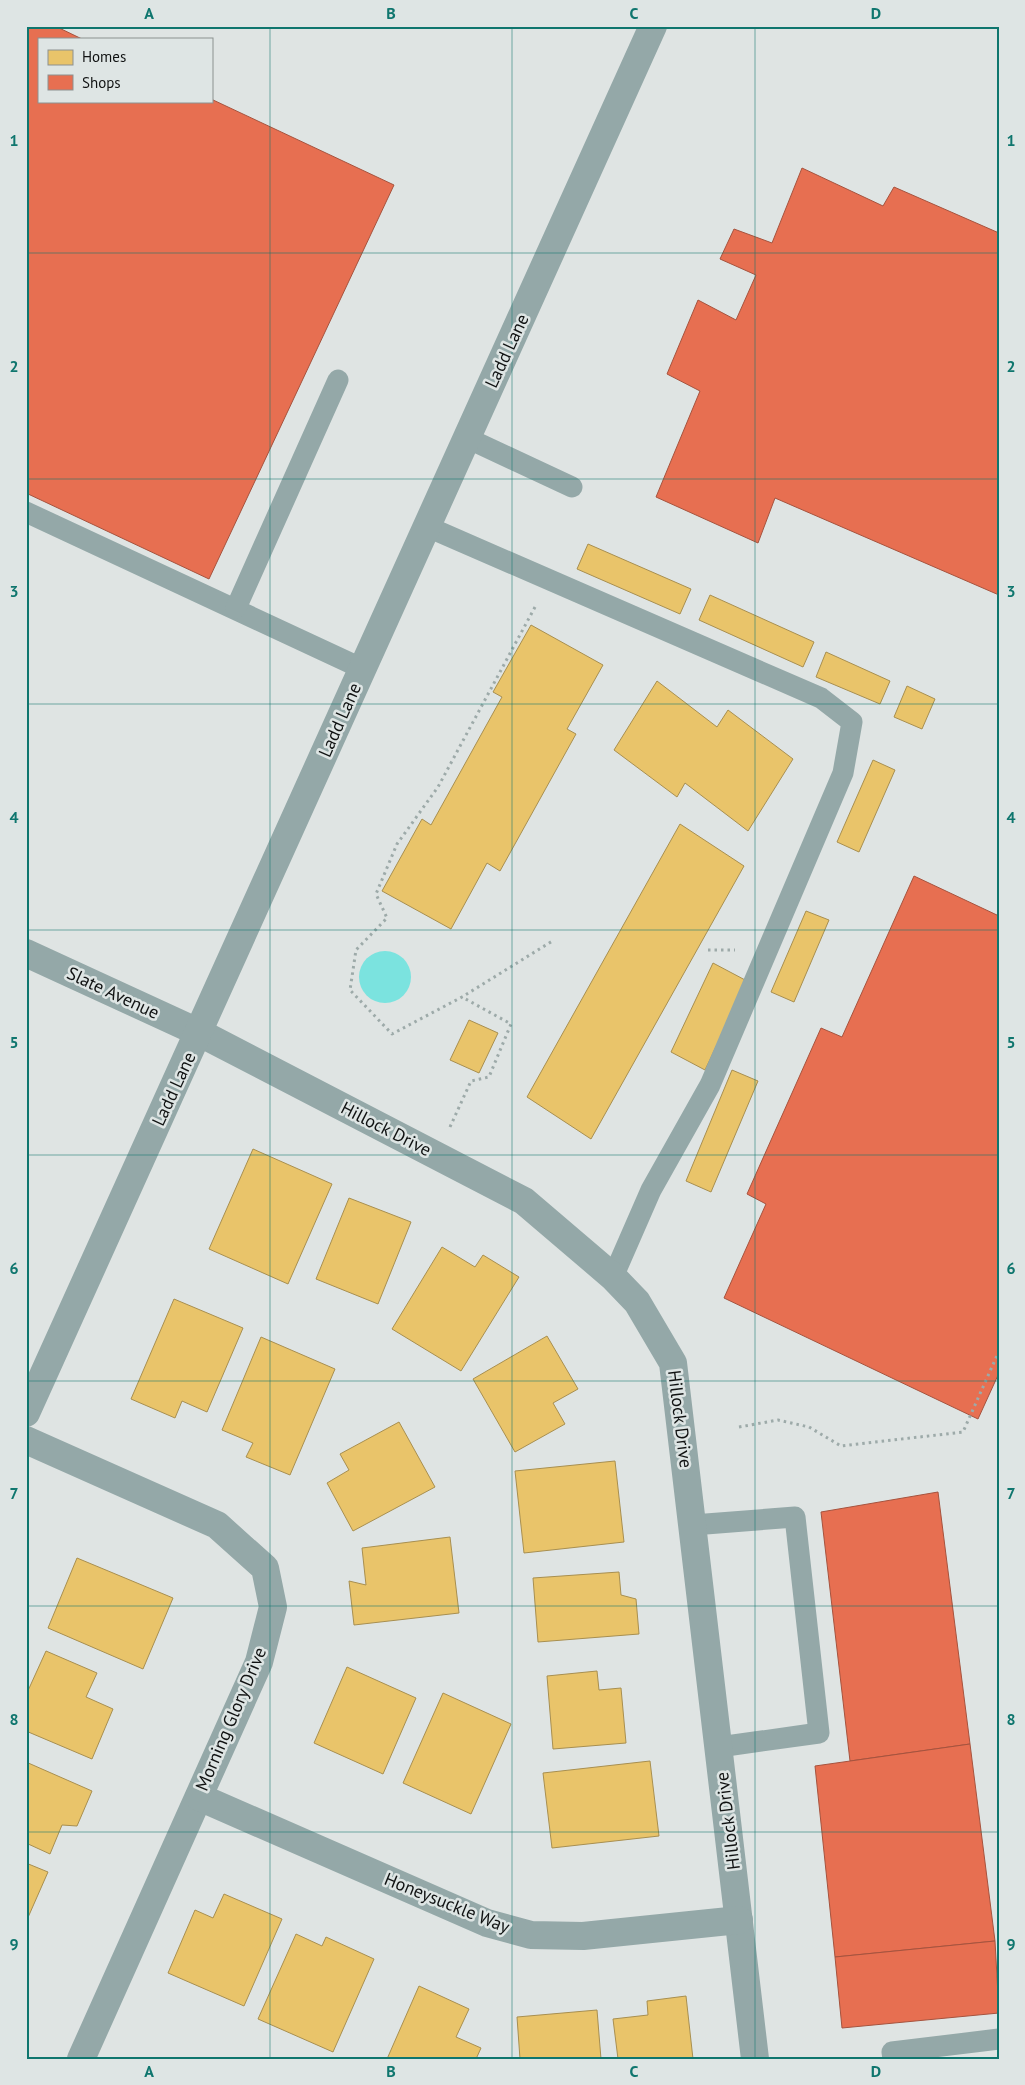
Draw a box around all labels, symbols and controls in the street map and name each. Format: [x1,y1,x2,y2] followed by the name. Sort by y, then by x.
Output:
[144,3,154,23] text: A
[386,3,396,23] text: B
[630,3,639,23] text: C
[871,3,881,23] text: D
[38,38,212,102] legend
[82,47,126,66] text: Homes
[82,73,121,92] text: Shops
[9,130,19,150] text: 1
[1006,130,1016,150] text: 1
[479,310,534,391] street label: Ladd Lane
[9,356,19,376] text: 2
[1006,356,1016,376] text: 2
[9,581,19,601] text: 3
[1006,581,1016,601] text: 3
[313,679,366,761] street label: Ladd Lane
[9,807,19,827] text: 4
[1006,807,1016,827] text: 4
[63,961,163,1024] street label: Slate Avenue
[9,1032,19,1052] text: 5
[1006,1032,1016,1052] text: 5
[146,1048,201,1129] street label: Ladd Lane
[337,1096,435,1161] street label: Hillock Drive
[9,1258,19,1278] text: 6
[1006,1258,1016,1278] text: 6
[663,1369,698,1469] street label: Hillock Drive
[9,1483,19,1503] text: 7
[1006,1483,1016,1503] text: 7
[190,1643,271,1794] street label: Morning Glory Drive
[9,1709,19,1729] text: 8
[1006,1709,1016,1729] text: 8
[710,1771,745,1871] street label: Hillock Drive
[381,1867,514,1938] street label: Honeysuckle Way
[9,1934,19,1954] text: 9
[1006,1934,1016,1954] text: 9
[144,2061,154,2081] text: A
[386,2061,396,2081] text: B
[630,2061,639,2081] text: C
[871,2061,881,2081] text: D

